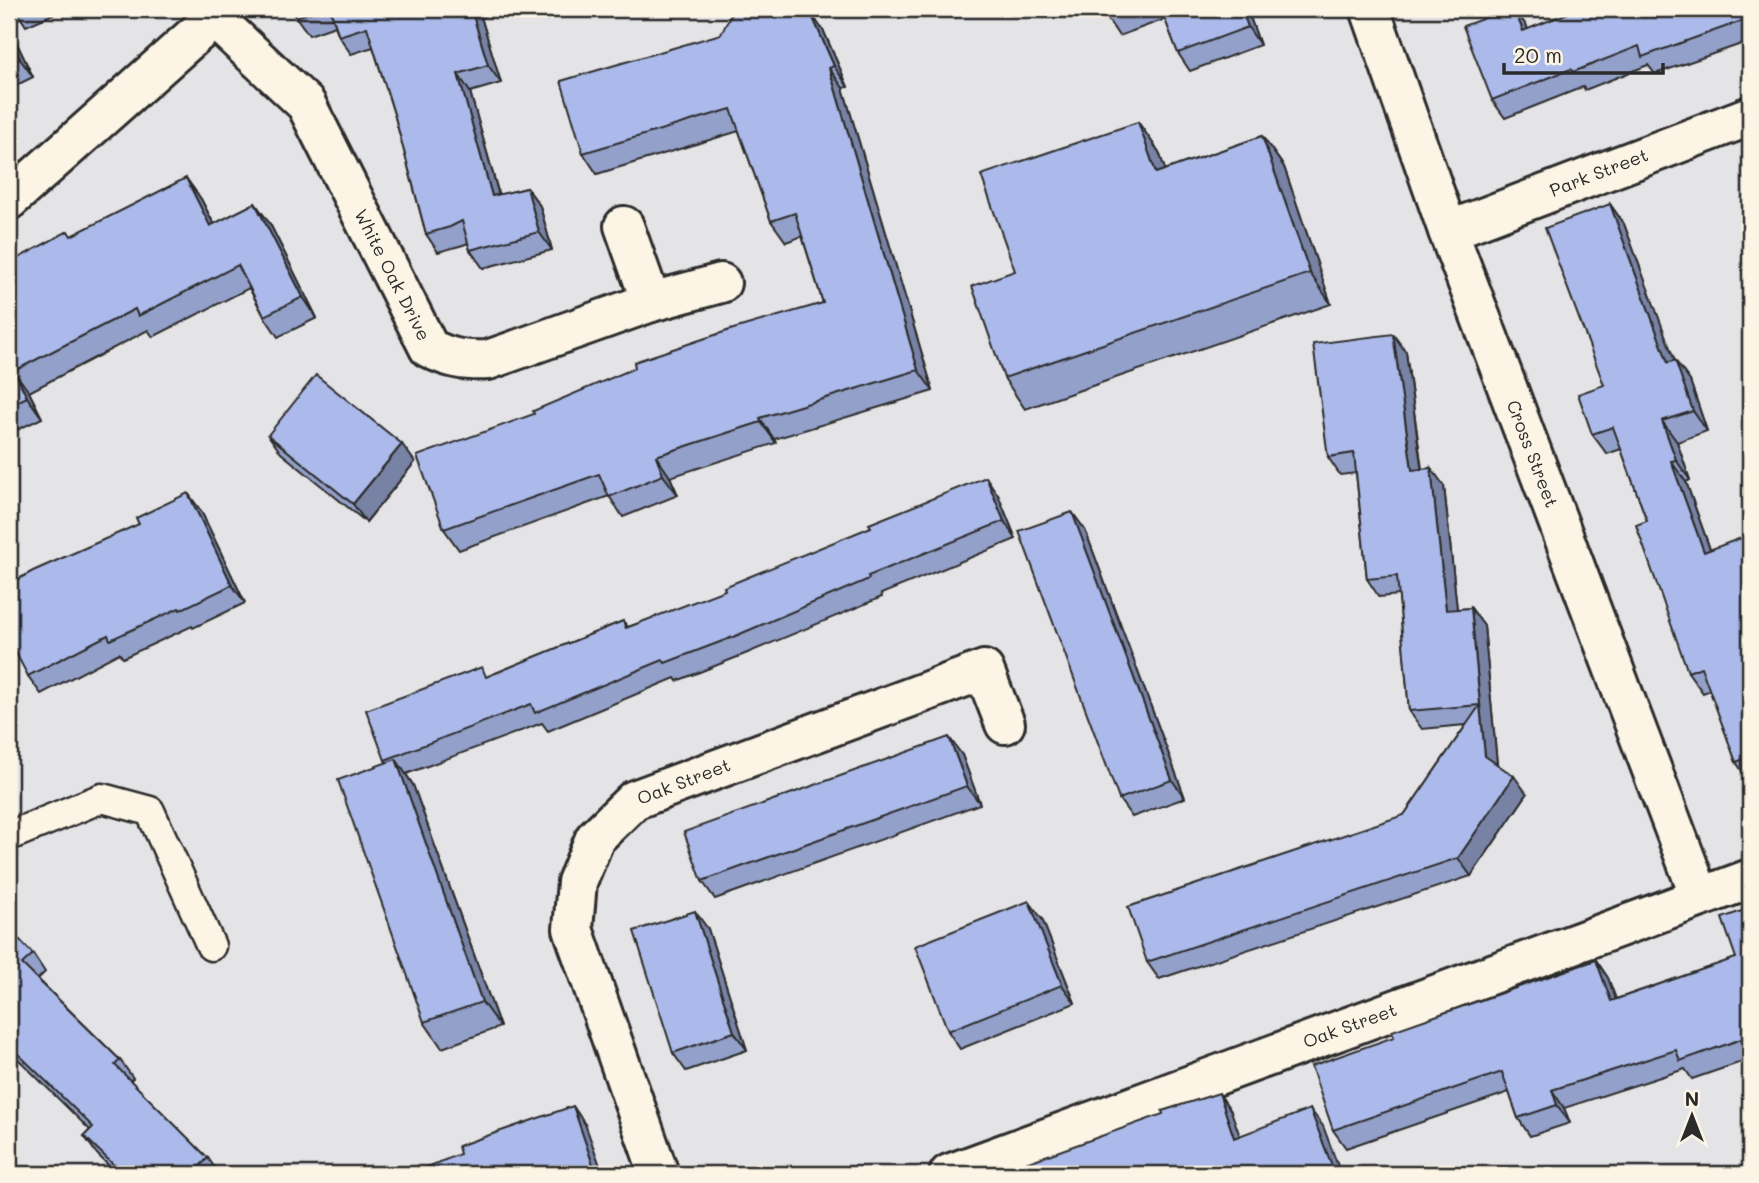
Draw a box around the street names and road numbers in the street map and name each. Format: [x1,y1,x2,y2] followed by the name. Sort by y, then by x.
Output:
[1546,142,1651,202] street label: Park Street
[349,205,436,344] street label: White Oak Drive
[1501,397,1564,511] street label: Cross Street
[634,752,734,810] street label: Oak Street
[1299,997,1400,1053] street label: Oak Street

